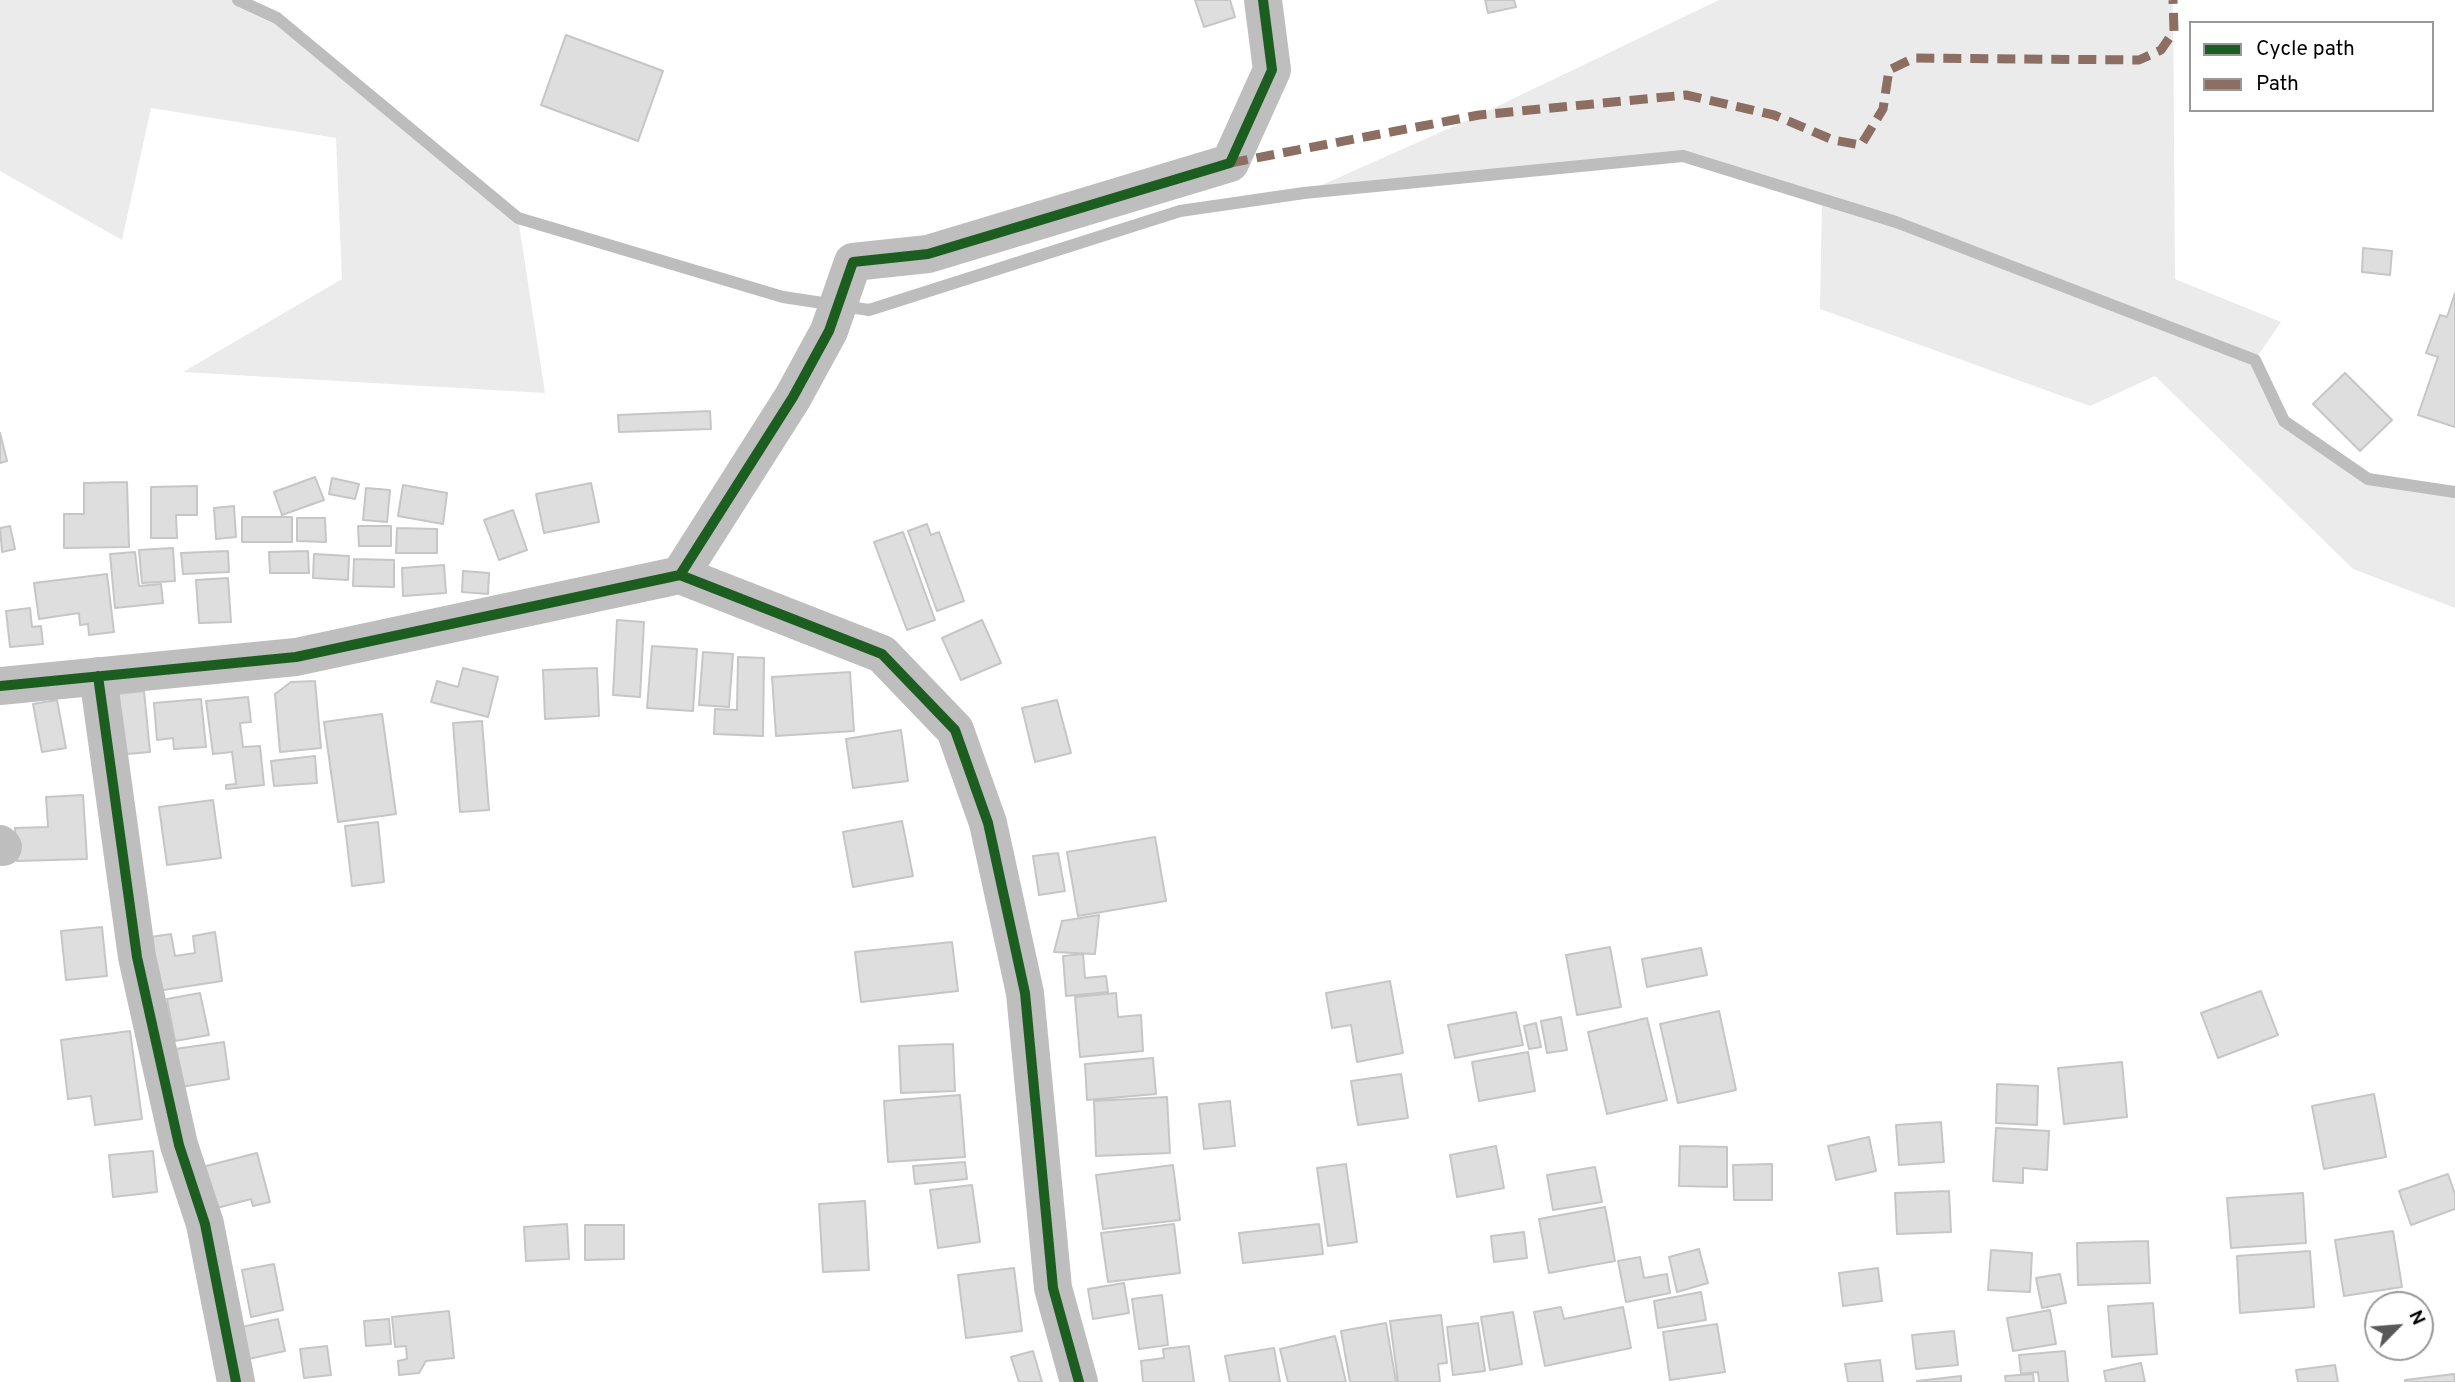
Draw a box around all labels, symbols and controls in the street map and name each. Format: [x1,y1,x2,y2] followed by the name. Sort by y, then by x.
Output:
[2189,21,2434,112] legend
[2256,36,2355,63] text: Cycle path
[2256,71,2299,98] text: Path
[2364,1291,2434,1361] north arrow
[2402,1307,2430,1329] text: N

